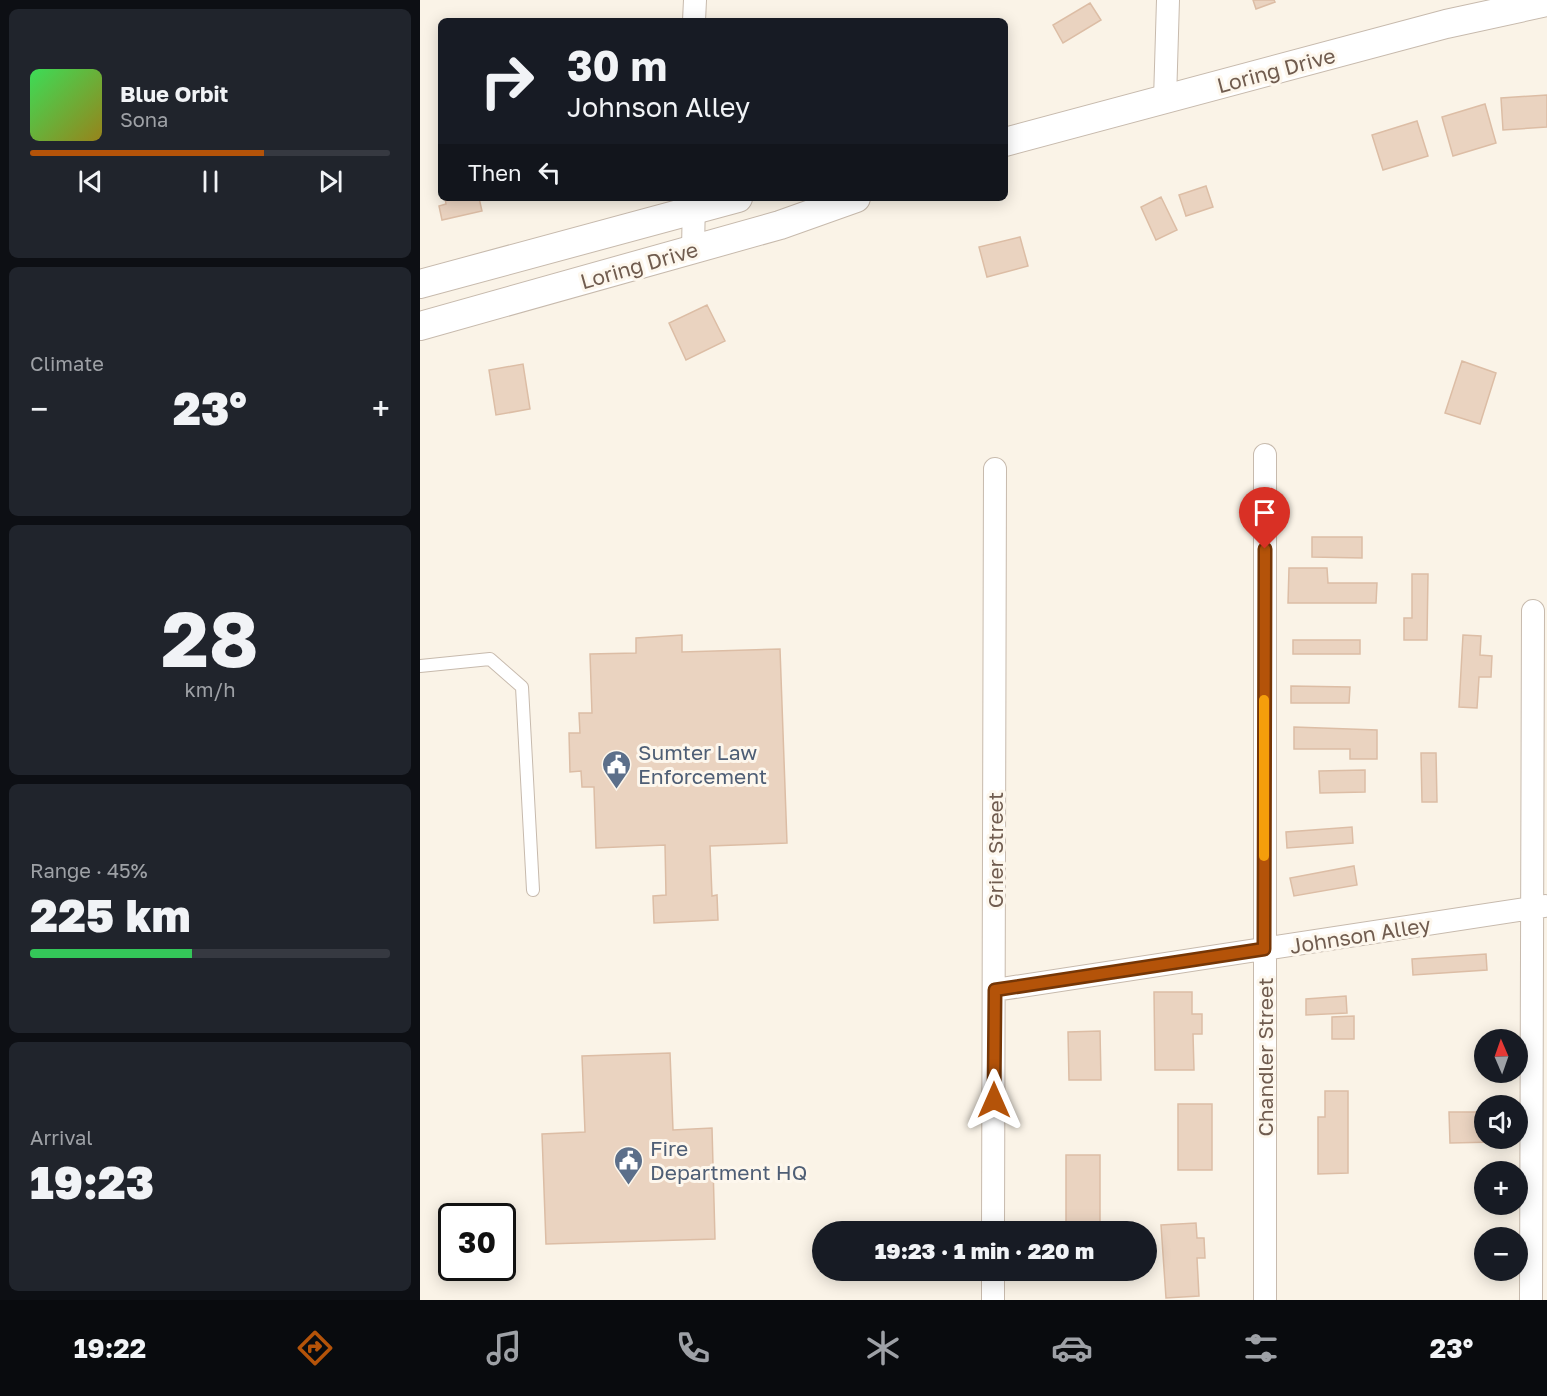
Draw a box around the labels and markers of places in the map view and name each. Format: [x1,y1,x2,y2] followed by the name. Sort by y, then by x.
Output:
[1239,487,1290,549] pin
[638,739,767,789] place label: Sumter Law Enforcement
[601,748,633,790] public building icon: Sumter Law Enforcement
[650,1135,807,1185] place label: Fire Department HQ
[613,1144,645,1186] public building icon: Fire Department HQ

